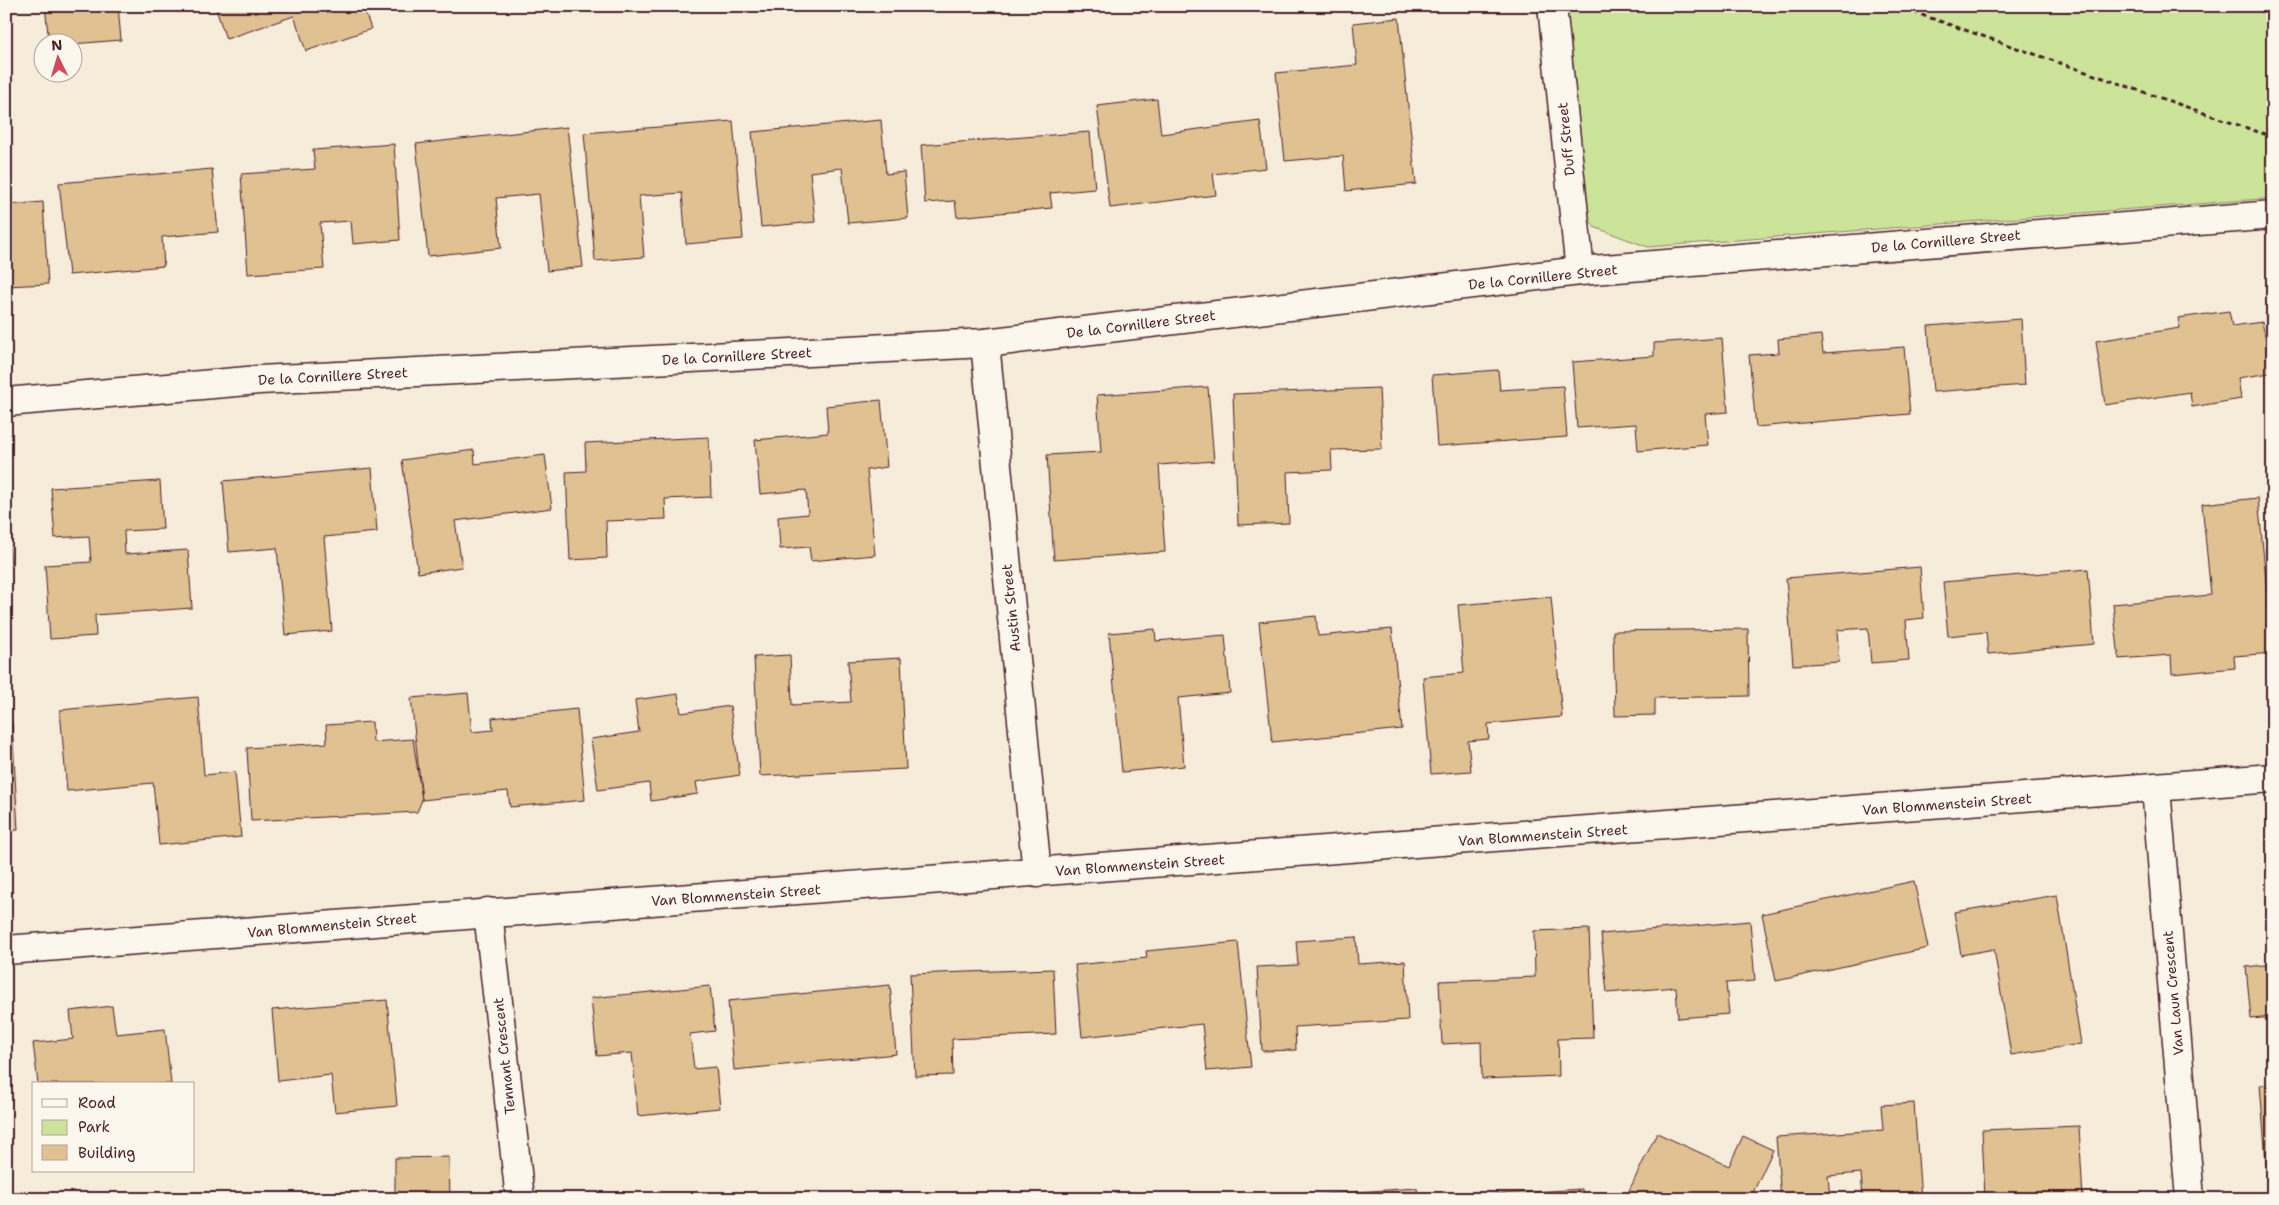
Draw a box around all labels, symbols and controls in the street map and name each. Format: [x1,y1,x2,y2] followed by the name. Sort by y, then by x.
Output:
[32,32,82,82] north arrow
[51,36,63,54] text: N
[1553,101,1579,177] street label: Duff Street
[1871,225,2021,257] street label: De la Cornillere Street
[1467,260,1619,294] street label: De la Cornillere Street
[1065,306,1217,342] street label: De la Cornillere Street
[662,343,812,369] street label: De la Cornillere Street
[258,363,408,389] street label: De la Cornillere Street
[997,563,1025,653] street label: Austin Street
[1862,789,2032,819] street label: Van Blommenstein Street
[1458,820,1628,850] street label: Van Blommenstein Street
[1055,850,1225,880] street label: Van Blommenstein Street
[651,880,821,910] street label: Van Blommenstein Street
[247,909,417,941] street label: Van Blommenstein Street
[2159,930,2187,1056] street label: Van Laun Crescent
[489,997,519,1115] street label: Tennant Crescent
[32,1082,195,1172] legend
[78,1093,116,1113] text: Road
[78,1117,110,1137] text: Park
[78,1143,135,1163] text: Building

